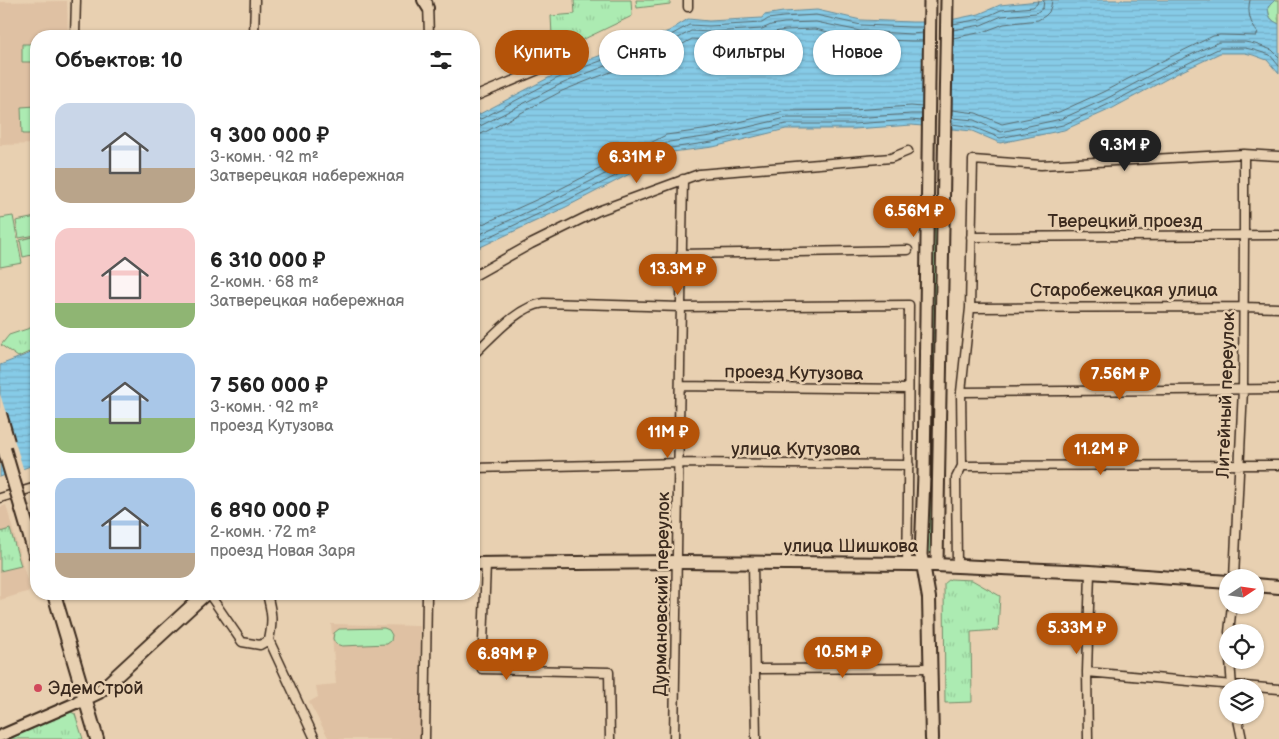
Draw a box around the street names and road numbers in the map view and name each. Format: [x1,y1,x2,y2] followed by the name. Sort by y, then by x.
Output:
[1047,211,1203,232] street label: Тверецкий проезд
[1030,280,1218,301] street label: Старобежецкая улица
[1213,311,1239,480] street label: Литейный переулок
[724,361,864,385] street label: проезд Кутузова
[731,439,861,460] street label: улица Кутузова
[650,491,674,696] street label: Дурмановский переулок
[784,536,919,557] street label: улица Шишкова

